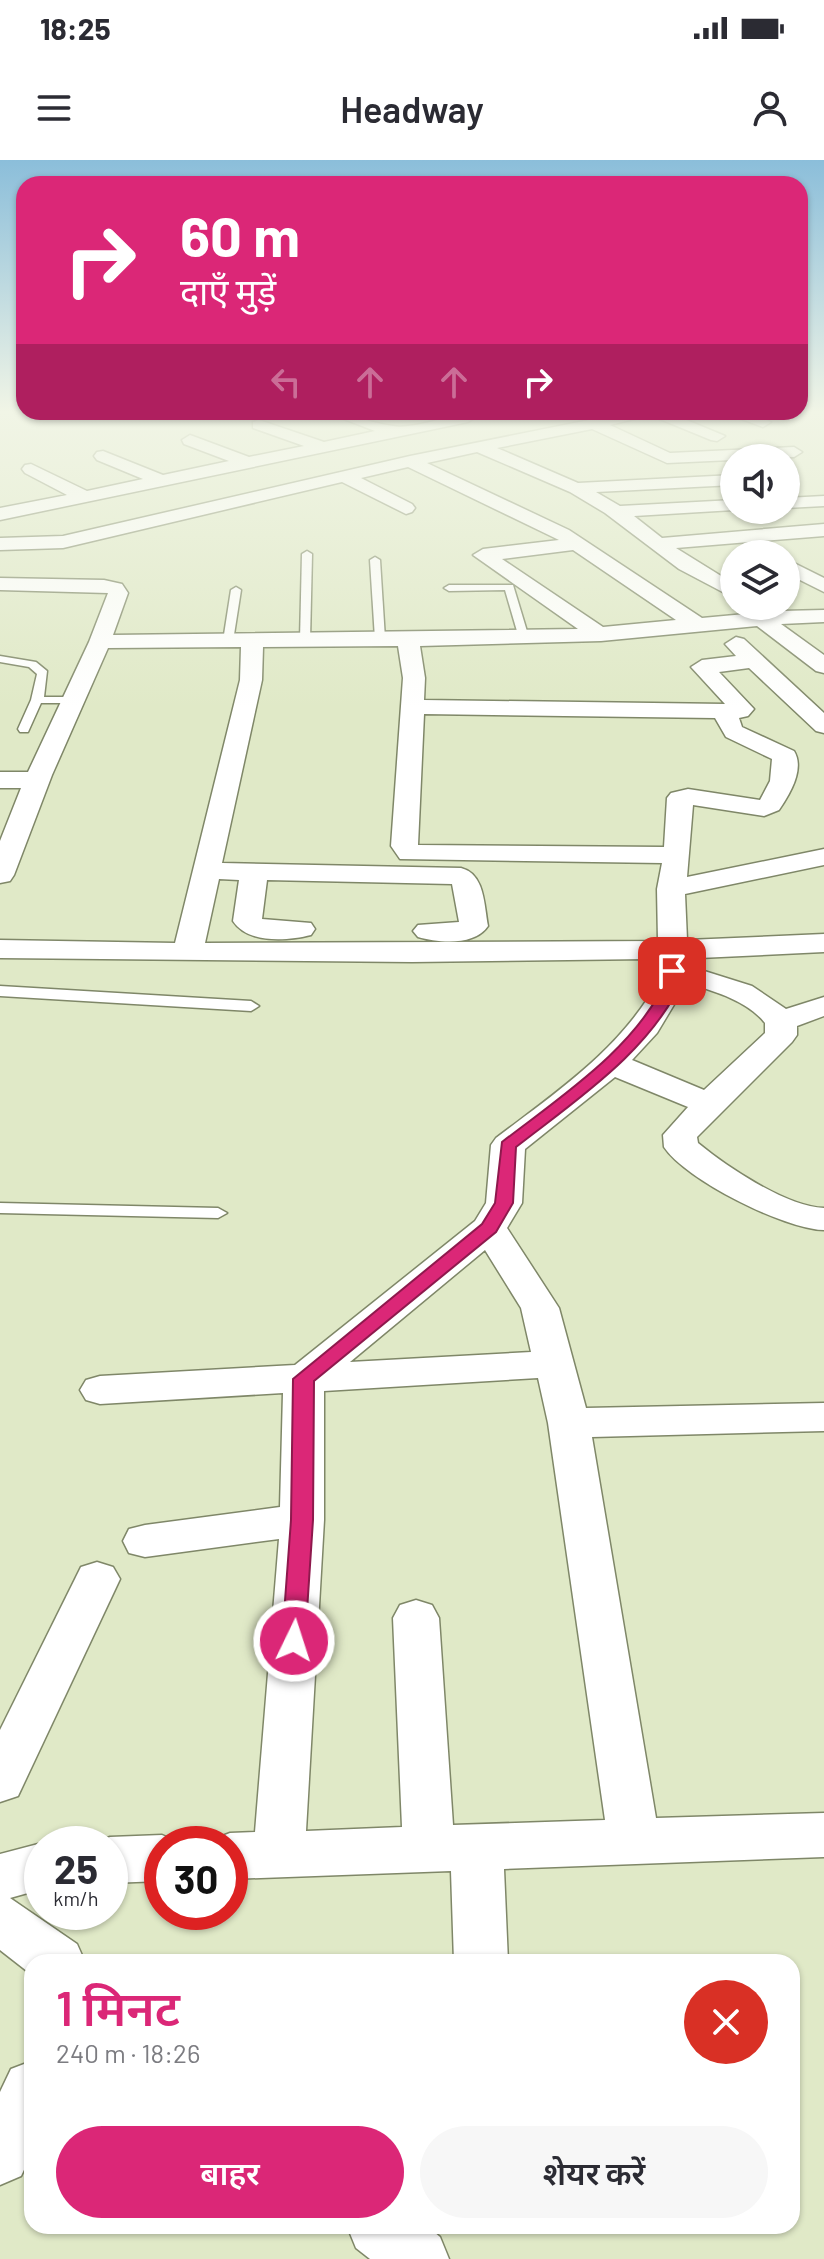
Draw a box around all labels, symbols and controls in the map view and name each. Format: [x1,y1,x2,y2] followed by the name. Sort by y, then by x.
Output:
[40,10,111,46] text: 18:25
[32,86,76,130] icon: menu
[748,86,792,130] icon: person
[340,87,484,130] text: Headway
[180,201,300,268] text: 60 m
[48,208,152,312] icon: right
[180,269,276,312] text: दाएँ मुड़ें
[264,360,308,404] icon: left
[348,360,392,404] icon: ahead
[432,360,476,404] icon: ahead
[516,360,560,404] icon: right
[720,444,800,620] map controls
[720,444,800,524] button: sound
[720,540,800,620] button: layers
[638,937,706,1005] pin
[650,949,694,993] icon: arrive
[252,1599,336,1683] position arrow
[144,1826,248,1930] speed limit sign: 30
[54,1844,98,1892] text: 25
[53,1886,99,1910] text: km/h
[56,1978,180,2036] text: 1 मिनट
[684,1980,768,2064] button: close
[56,2037,200,2068] text: 240 m · 18:26
[56,2126,404,2218] button: बाहर
[420,2126,768,2218] button: शेयर करें

